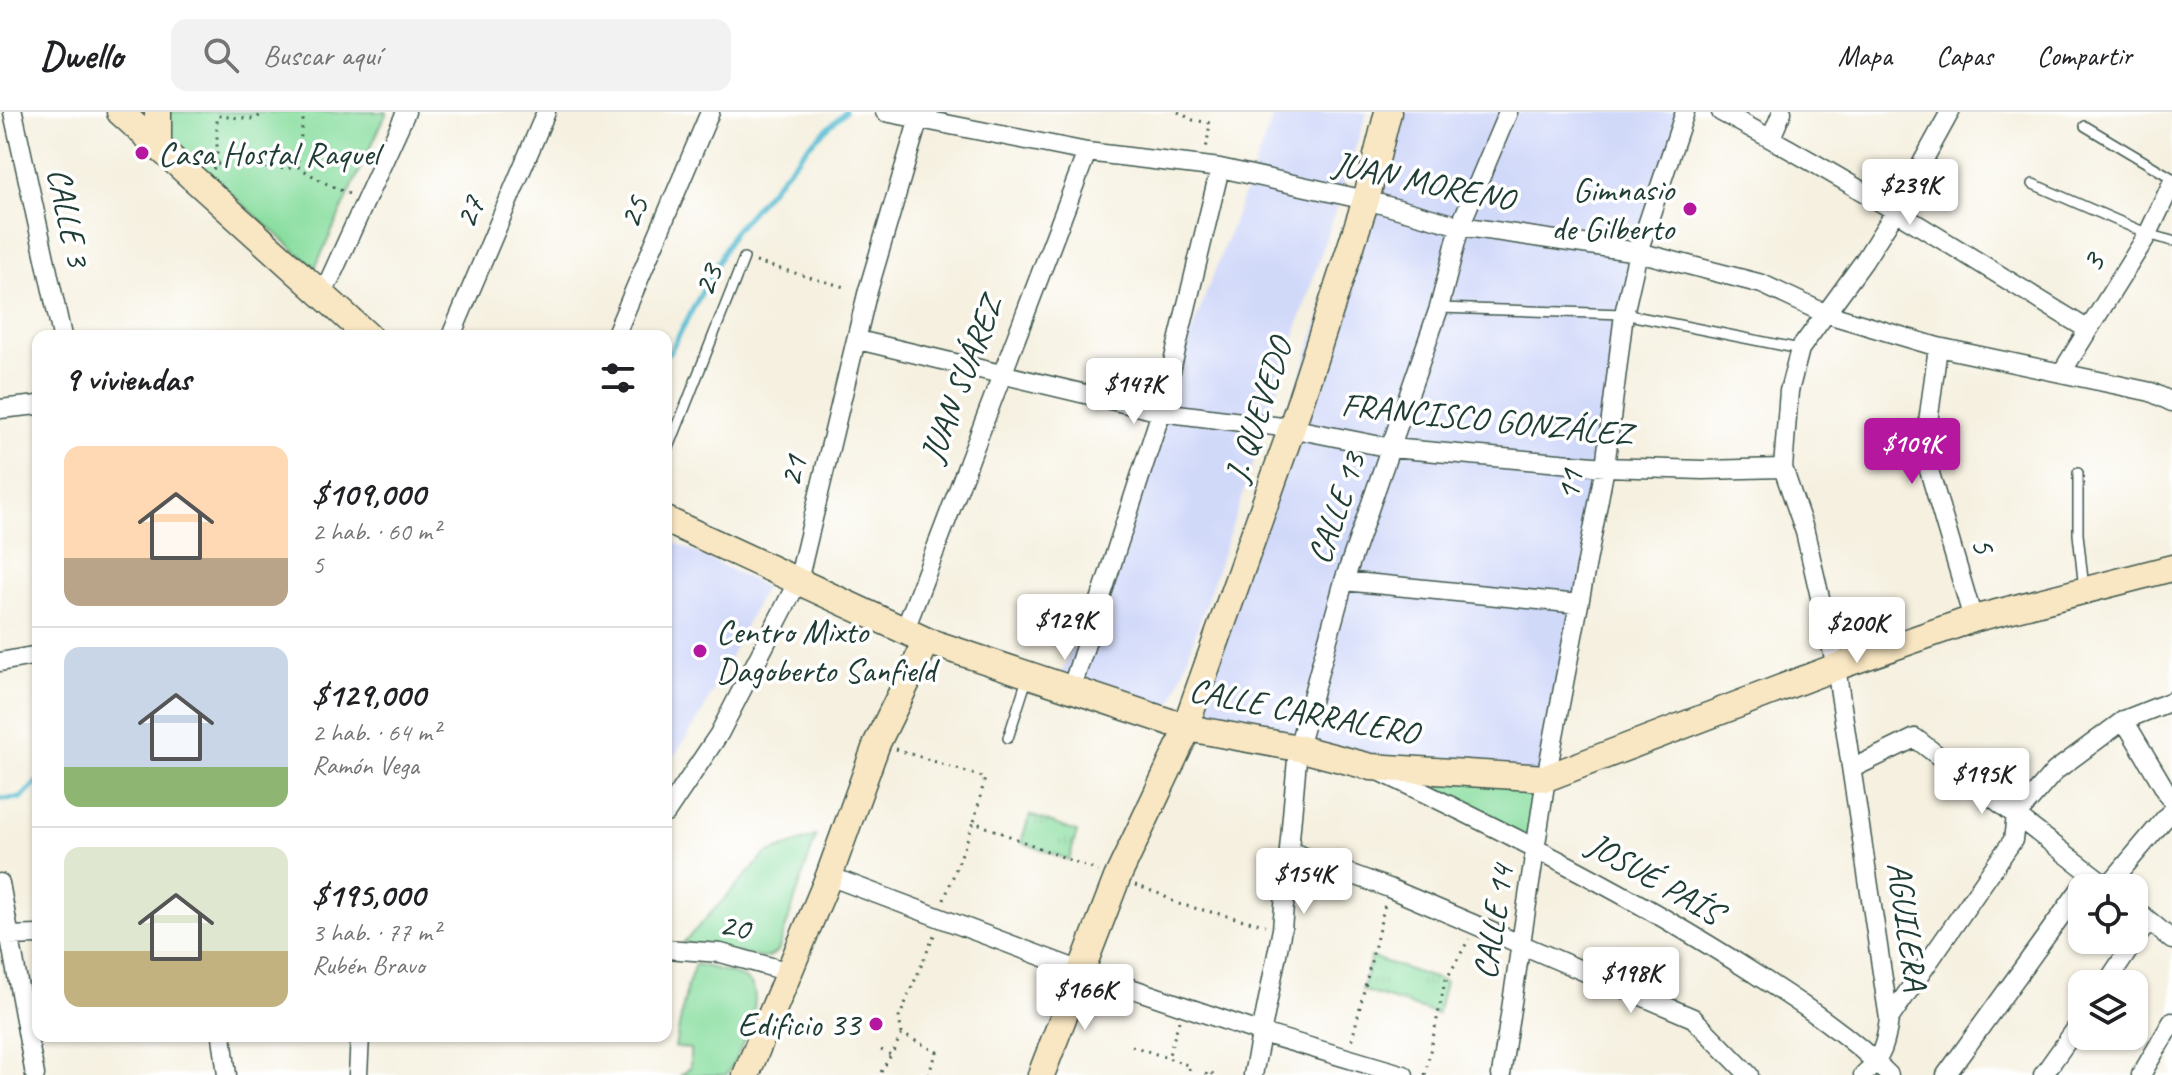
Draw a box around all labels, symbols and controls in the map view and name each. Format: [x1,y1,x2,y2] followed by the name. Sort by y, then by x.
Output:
[171,19,731,91] search box
[40,32,123,79] text: Dwello
[199,33,243,77] icon: search
[263,36,380,74] text: Buscar aquí
[1838,38,1892,73] text: Mapa
[1936,38,1993,73] text: Capas
[2037,38,2132,73] text: Compartir
[158,132,385,175] place label: Casa Hostal Raquel
[1328,140,1521,222] street label: JUAN MORENO
[133,144,151,162] marker: Casa Hostal Raquel
[1854,159,1966,227] pin: $239K
[38,164,101,273] street label: CALLE 3
[1551,168,1676,250] place label: Gimnasio de Gilberto
[1880,168,1940,201] text: $239K
[443,188,495,234] street label: 27
[607,188,659,234] street label: 25
[1681,200,1699,218] marker: Gimnasio de Gilberto
[2070,242,2116,280] street label: 3
[681,255,734,302] street label: 23
[909,286,1014,470] street label: JUAN SUÁREZ
[1214,329,1303,489] street label: J. QUEVEDO
[596,356,640,400] icon: filters
[64,357,191,400] text: 9 viviendas
[1078,358,1190,426] pin: $147K
[1104,367,1164,400] text: $147K
[1340,382,1639,456] street label: FRANCISCO GONZÁLEZ
[1856,418,1968,486] pin: $109K
[1882,427,1942,460] text: $109K
[1297,444,1376,569] street label: CALLE 13
[767,449,817,491] street label: 21
[1545,465,1593,504] street label: 11
[312,472,425,515] text: $109,000
[128,478,224,574] icon: home
[312,515,440,548] text: 2 hab. · 60 m²
[1961,531,2007,560] street label: 5
[312,548,324,581] text: 5
[1009,594,1121,662] pin: $129K
[1801,597,1913,665] pin: $200K
[1035,603,1095,636] text: $129K
[1827,606,1887,639] text: $200K
[716,610,940,692] place label: Centro Mixto Dagoberto Sanfield
[691,642,709,660] marker: Centro Mixto Dagoberto Sanfield
[1186,668,1425,755] street label: CALLE CARRALERO
[312,673,425,716] text: $129,000
[128,679,224,775] icon: home
[312,716,440,749] text: 2 hab. · 64 m²
[1926,748,2038,816] pin: $195K
[312,749,419,782] text: Ramón Vega
[1952,757,2012,790] text: $195K
[1578,821,1735,937] street label: JOSUÉ PAÍS
[1248,848,1360,916] pin: $154K
[1274,857,1334,890] text: $154K
[1463,858,1524,982] street label: CALLE 14
[1878,859,1938,994] street label: AGUILERA
[312,873,425,916] text: $195,000
[2068,874,2148,1050] map controls
[2068,874,2148,954] button: locate
[128,879,224,975] icon: home
[716,902,757,951] street label: 20
[312,916,440,949] text: 3 hab. · 77 m²
[1575,947,1687,1015] pin: $198K
[312,949,424,982] text: Rubén Bravo
[1601,956,1661,989] text: $198K
[1029,964,1141,1032] pin: $166K
[2068,970,2148,1050] button: layers
[1054,973,1116,1006] text: $166K
[738,1003,863,1046] place label: Edificio 33
[867,1015,885,1033] marker: Edificio 33

